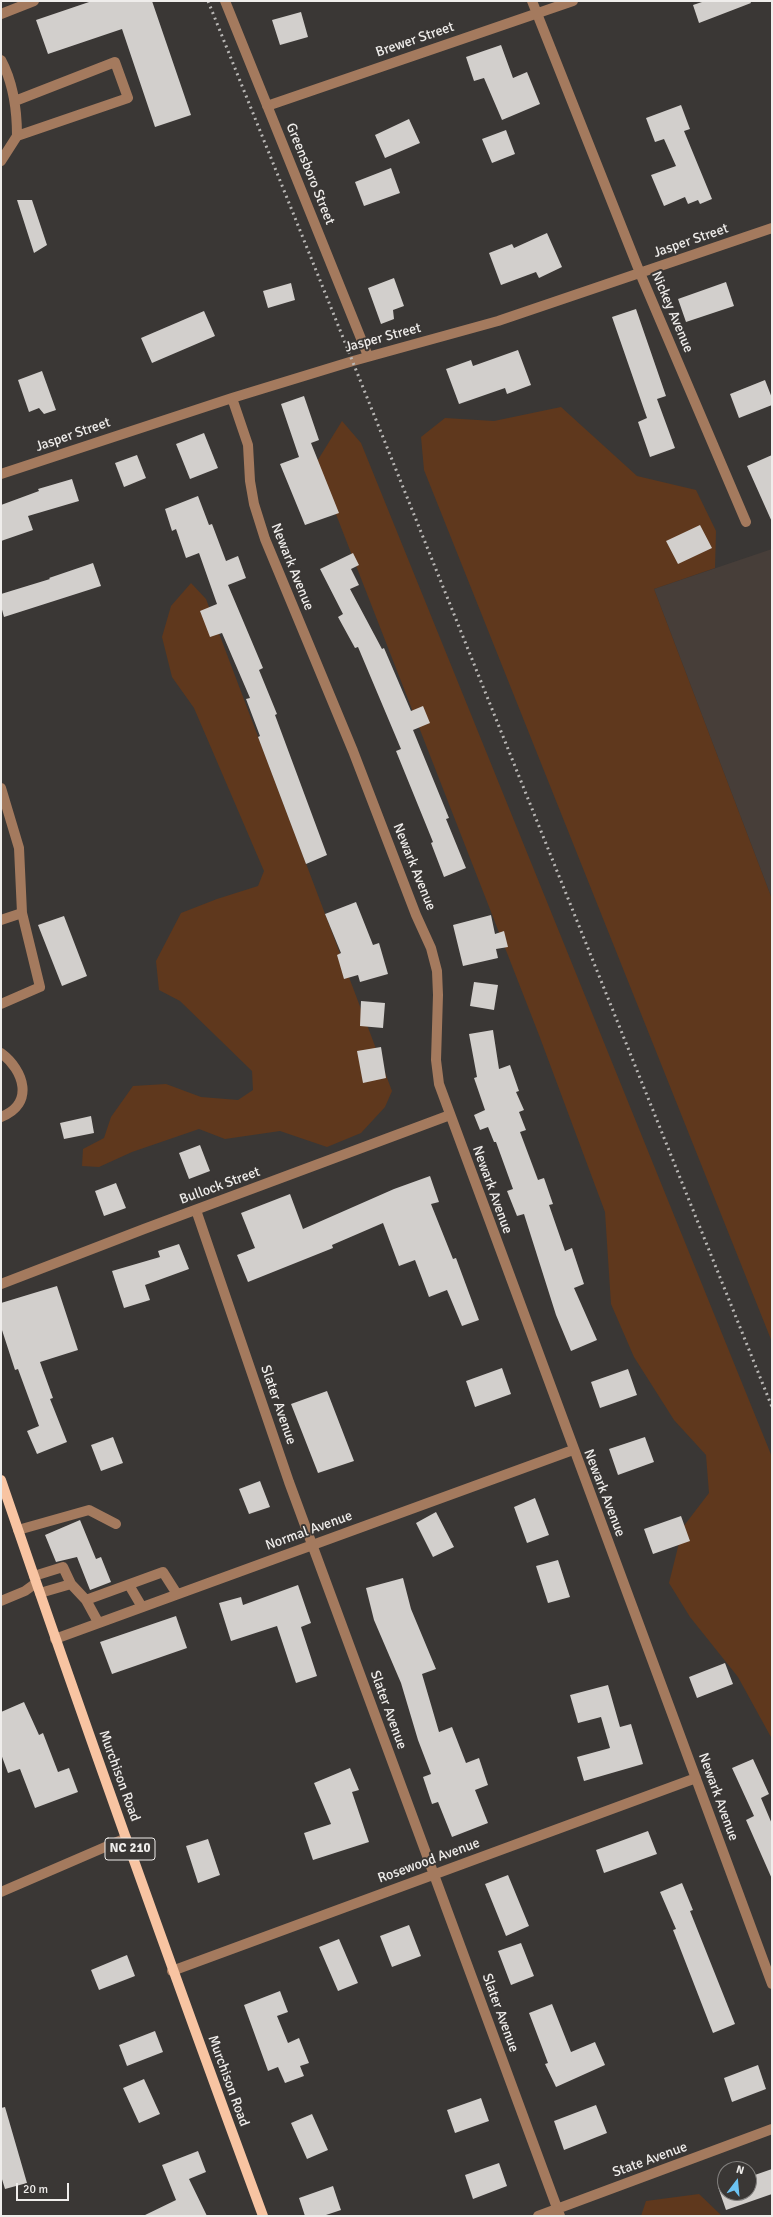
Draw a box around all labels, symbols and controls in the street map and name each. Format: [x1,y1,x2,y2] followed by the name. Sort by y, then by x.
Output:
[374,19,456,61] street label: Brewer Street
[282,121,338,227] street label: Greensboro Street
[651,220,731,262] street label: Jasper Street
[647,269,697,355] street label: Nickey Avenue
[343,320,423,356] street label: Jasper Street
[33,414,113,456] street label: Jasper Street
[267,521,317,613] street label: Newark Avenue
[389,821,439,913] street label: Newark Avenue
[468,1144,516,1236] street label: Newark Avenue
[177,1164,263,1208] street label: Bullock Street
[257,1363,299,1447] street label: Slater Avenue
[580,1447,628,1539] street label: Newark Avenue
[263,1508,355,1554] street label: Normal Avenue
[366,1668,410,1752] street label: Slater Avenue
[95,1728,143,1824] street label: Murchison Road
[694,1751,742,1843] street label: Newark Avenue
[376,1835,482,1887] street label: Rosewood Avenue
[105,1838,155,1860] road number: NC 210
[478,1971,522,2055] street label: Slater Avenue
[204,2033,252,2129] street label: Murchison Road
[610,2139,690,2181] street label: State Avenue
[717,2161,757,2201] north arrow
[735,2163,746,2177] text: N
[18,2175,71,2201] scale bar
[23,2182,48,2197] text: 20 m

